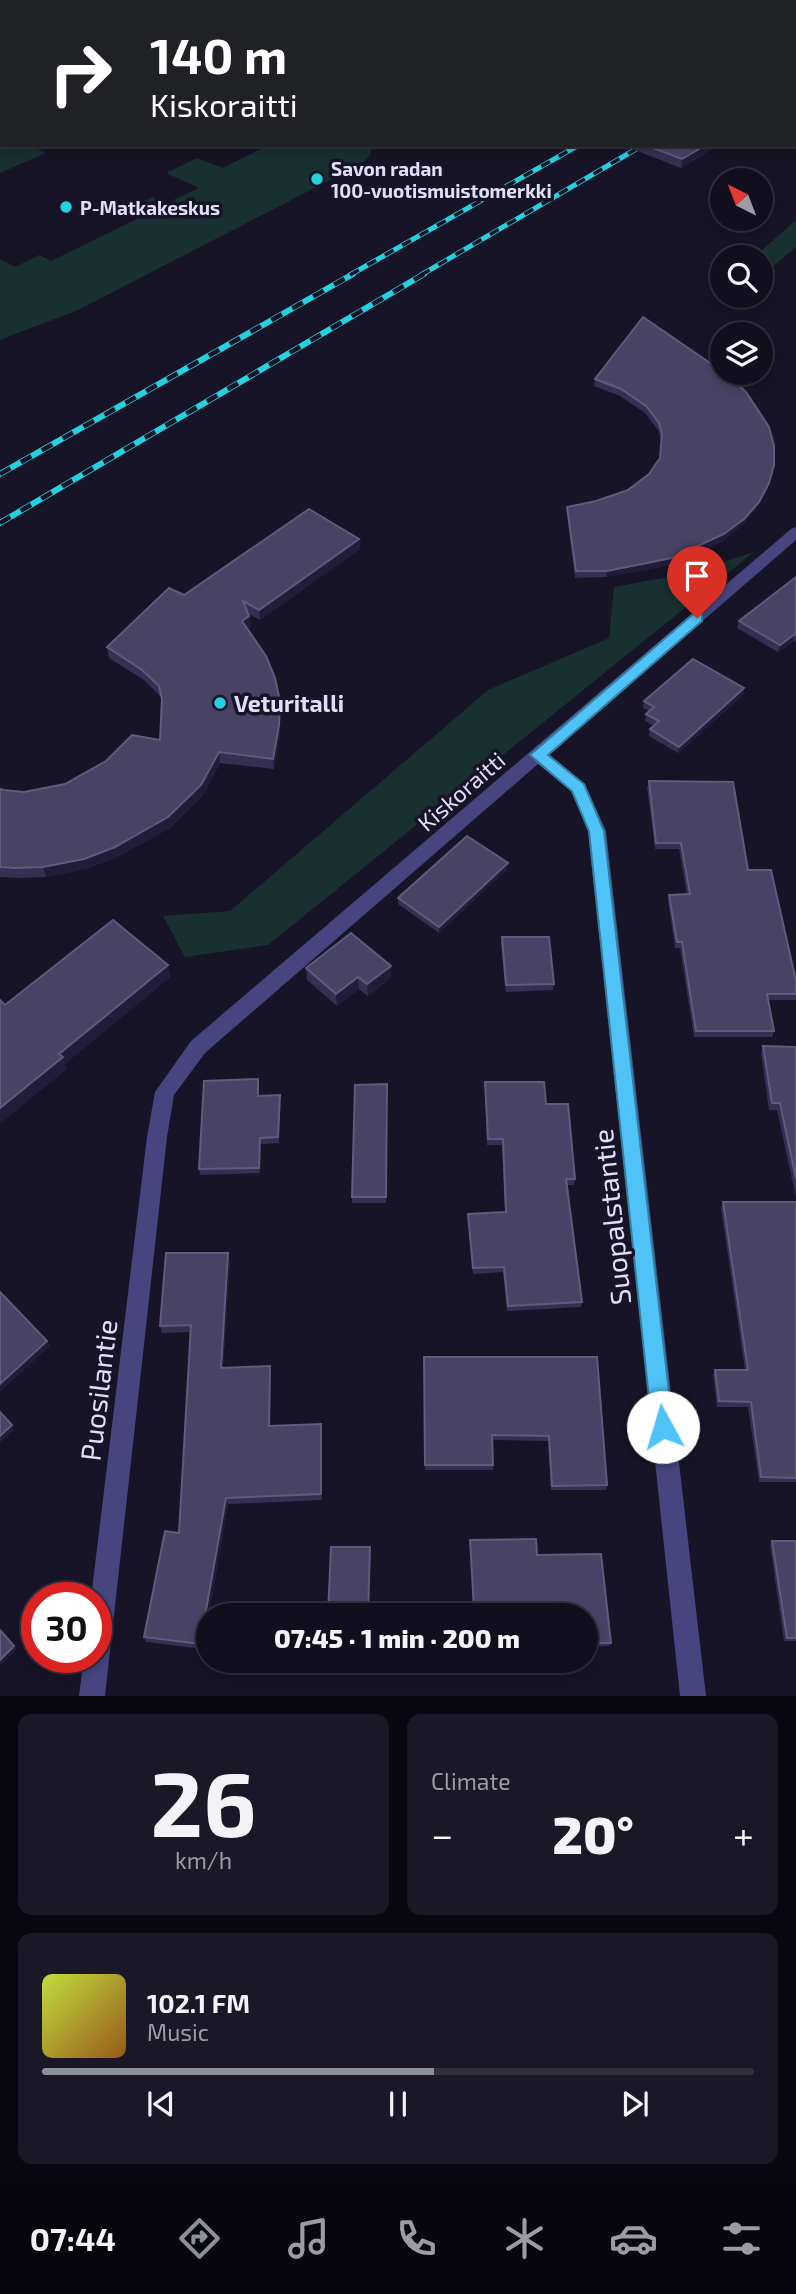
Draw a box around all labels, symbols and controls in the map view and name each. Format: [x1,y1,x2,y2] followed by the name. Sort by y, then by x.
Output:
[150,25,287,84] text: 140 m
[35,28,126,119] icon: right
[150,85,298,123] text: Kiskoraitti
[331,157,552,202] place label: Savon radan 100-vuotismuistomerkki
[710,168,774,231] north arrow
[710,168,773,385] map controls
[309,171,325,187] marker: Savon radan 100-vuotismuistomerkki
[80,196,220,219] place label: P-Matkakeskus
[58,199,74,215] marker: P-Matkakeskus
[710,245,773,308] button: search
[710,322,773,385] button: layers
[667,546,727,618] pin
[678,557,716,595] icon: arrive
[234,689,344,717] place label: Veturitalli
[212,695,228,711] marker: Veturitalli
[412,746,510,836] street label: Kiskoraitti
[585,1127,637,1307] street label: Suopalstantie
[72,1317,124,1463] street label: Puosilantie
[626,1390,700,1464] position arrow
[21,1582,112,1673] speed limit sign: 30
[274,1622,520,1653] text: 07:45 · 1 min · 200 m
[150,1746,257,1855] text: 26
[431,1767,511,1795] text: Climate
[552,1802,634,1864] text: 20°
[431,1811,453,1857] text: −
[733,1811,754,1857] text: +
[175,1846,232,1874] text: km/h
[147,1987,250,2018] text: 102.1 FM
[147,2018,209,2046] text: Music
[142,2085,180,2123] icon: previous
[379,2085,417,2123] icon: pause
[616,2085,654,2123] icon: next
[175,2214,224,2263] icon: directions
[284,2214,333,2263] icon: music
[392,2214,441,2263] icon: phone
[500,2214,549,2263] icon: climate
[609,2214,658,2263] icon: car
[717,2214,766,2263] icon: filters
[30,2219,116,2257] text: 07:44

